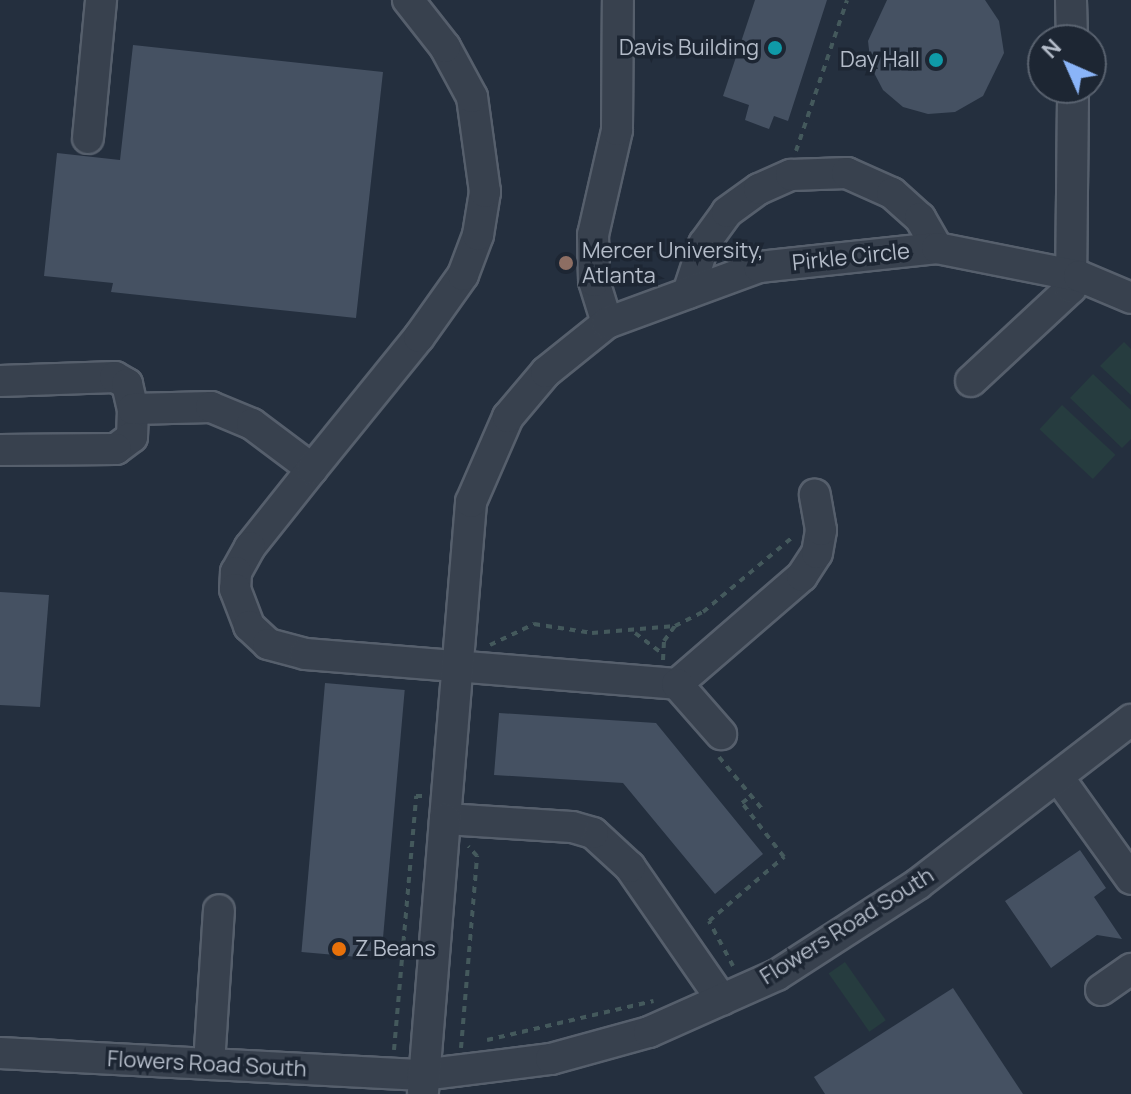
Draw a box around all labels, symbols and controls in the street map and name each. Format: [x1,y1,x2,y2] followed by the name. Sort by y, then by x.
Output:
[1027,24,1107,104] north arrow
[1035,32,1068,65] text: N
[619,35,759,61] place label: Davis Building
[766,39,784,57] marker: Davis Building
[840,47,920,73] place label: Day Hall
[927,51,945,69] marker: Day Hall
[582,237,764,288] place label: Mercer University, Atlanta
[791,238,911,276] street label: Pirkle Circle
[557,254,575,272] marker: Mercer University, Atlanta
[755,862,939,990] street label: Flowers Road South
[355,936,436,962] place label: Z Beans
[330,940,348,958] marker: Z Beans
[107,1046,307,1082] street label: Flowers Road South

